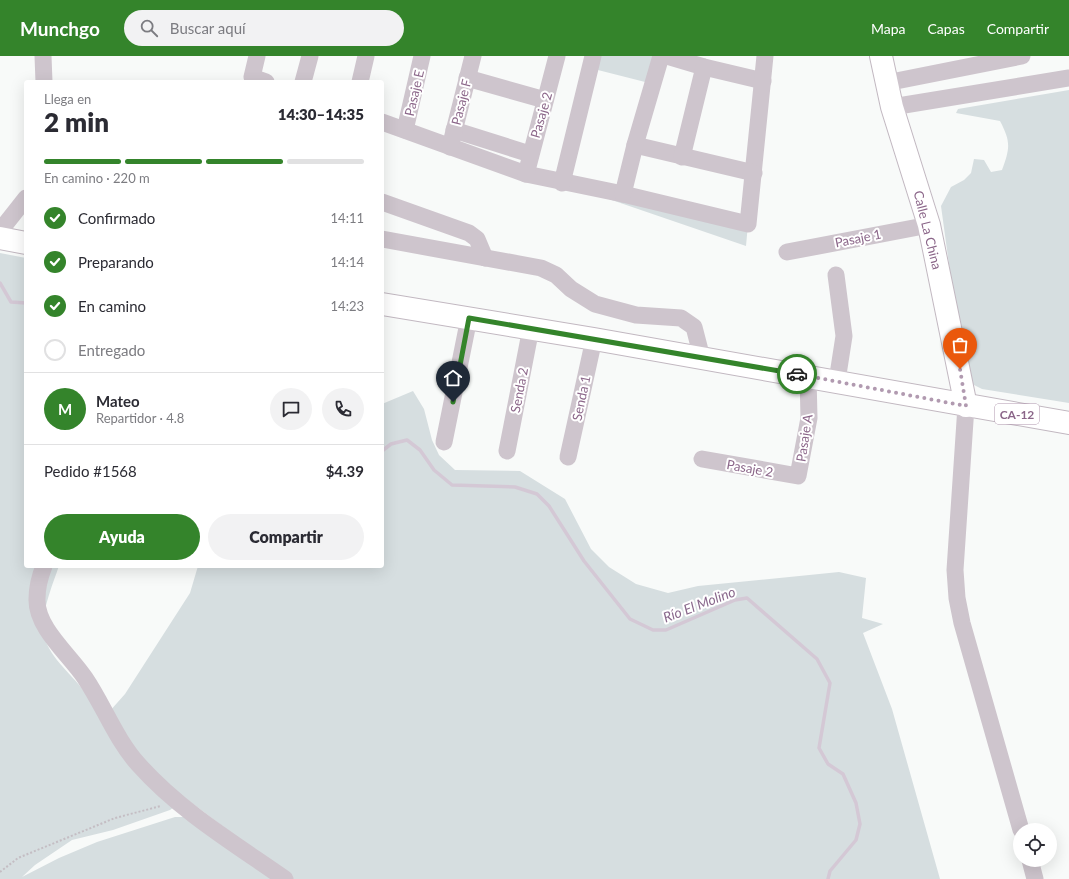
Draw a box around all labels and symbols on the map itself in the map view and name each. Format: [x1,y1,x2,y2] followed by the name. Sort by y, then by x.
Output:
[401,68,427,118] street label: Pasaje E
[448,77,474,127] street label: Pasaje F
[527,90,555,140] street label: Pasaje 2
[910,189,946,271] street label: Calle La China
[833,226,883,250] street label: Pasaje 1
[943,328,977,369] pin
[777,354,817,394] courier
[436,361,470,402] pin
[507,366,531,414] street label: Senda 2
[568,374,594,422] street label: Senda 1
[995,404,1039,424] road number: CA-12
[792,413,816,463] street label: Pasaje A
[725,456,775,480] street label: Pasaje 2
[661,582,737,626] water label: Río El Molino

